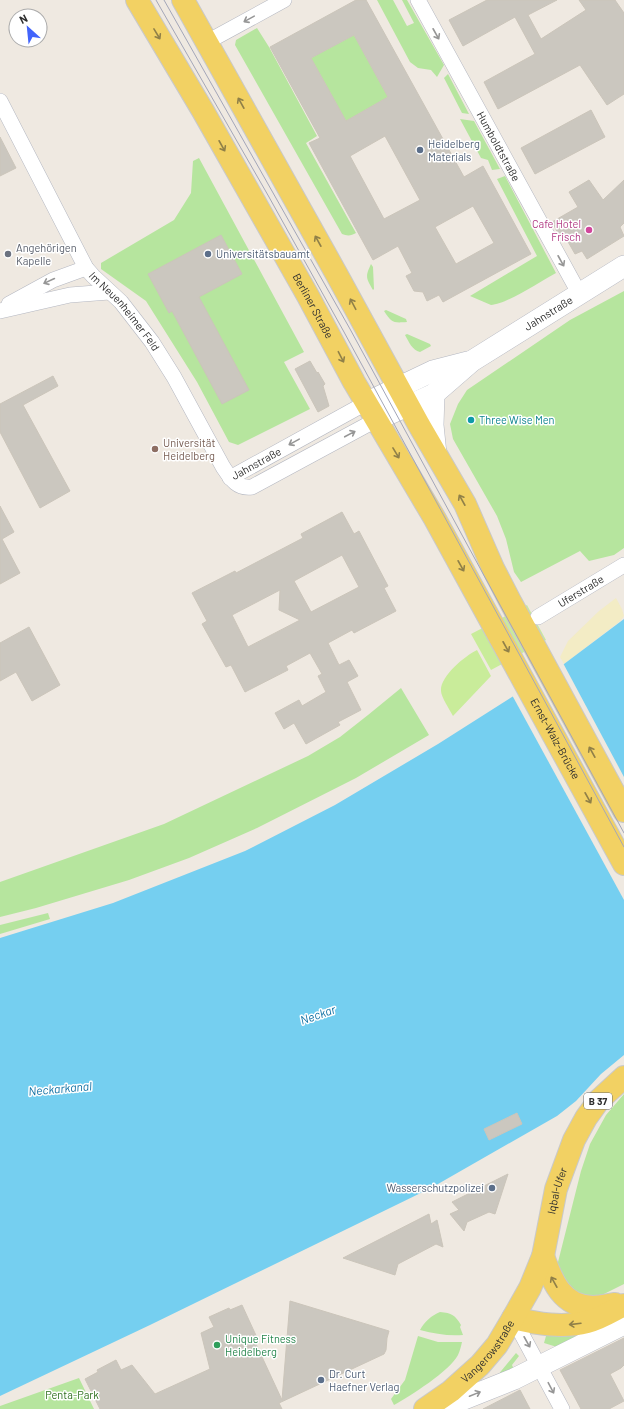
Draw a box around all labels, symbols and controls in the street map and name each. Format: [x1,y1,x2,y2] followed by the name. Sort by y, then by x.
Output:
[8,8,48,48] north arrow
[17,11,29,26] text: N
[244,15,256,23] one-way arrow
[153,28,161,40] one-way arrow
[433,28,441,40] one-way arrow
[237,97,245,109] one-way arrow
[474,109,523,183] street label: Humboldtstraße
[428,137,480,163] place label: Heidelberg Materials
[219,140,227,152] one-way arrow
[415,145,425,155] marker: Heidelberg Materials
[532,217,581,243] place label: Cafe Hotel Frisch
[584,225,594,235] marker: Cafe Hotel Frisch
[314,235,322,247] one-way arrow
[16,241,77,267] place label: Angehörigen Kapelle
[216,247,310,260] place label: Universitätsbauamt
[3,249,13,259] marker: Angehörigen Kapelle
[203,249,213,259] marker: Universitätsbauamt
[558,255,566,267] one-way arrow
[86,269,163,353] street label: Im Neuenheimer Feld
[290,271,337,341] street label: Berliner Straße
[44,278,56,285] one-way arrow
[521,293,575,333] street label: Jahnstraße
[349,299,356,311] one-way arrow
[338,351,345,363] one-way arrow
[479,413,555,426] place label: Three Wise Men
[466,415,476,425] marker: Three Wise Men
[344,430,356,437] one-way arrow
[163,436,215,462] place label: Universität Heidelberg
[288,439,300,447] one-way arrow
[150,444,160,454] marker: Universität Heidelberg
[229,444,283,482] street label: Jahnstraße
[393,447,401,459] one-way arrow
[458,494,466,506] one-way arrow
[458,560,465,572] one-way arrow
[555,572,606,610] street label: Uferstraße
[502,641,510,653] one-way arrow
[528,696,583,781] street label: Ernst-Walz-Brücke
[588,746,595,758] one-way arrow
[585,792,592,804] one-way arrow
[298,1001,338,1027] water label: Neckar
[28,1078,93,1098] water label: Neckarkanal
[584,1093,612,1109] road number: B 37
[544,1165,569,1215] street label: Iqbal-Ufer
[386,1181,484,1194] place label: Wasserschutzpolizei
[487,1183,497,1193] marker: Wasserschutzpolizei
[550,1276,558,1288] one-way arrow
[458,1317,516,1385] street label: Vangerowstraße
[569,1320,582,1328] one-way arrow
[225,1332,296,1358] place label: Unique Fitness Heidelberg
[523,1336,531,1348] one-way arrow
[212,1340,222,1350] marker: Unique Fitness Heidelberg
[329,1367,399,1393] place label: Dr. Curt Haefner Verlag
[316,1375,326,1385] marker: Dr. Curt Haefner Verlag
[548,1382,555,1394] one-way arrow
[45,1388,99,1401] park label: Penta-Park
[469,1390,481,1398] one-way arrow

